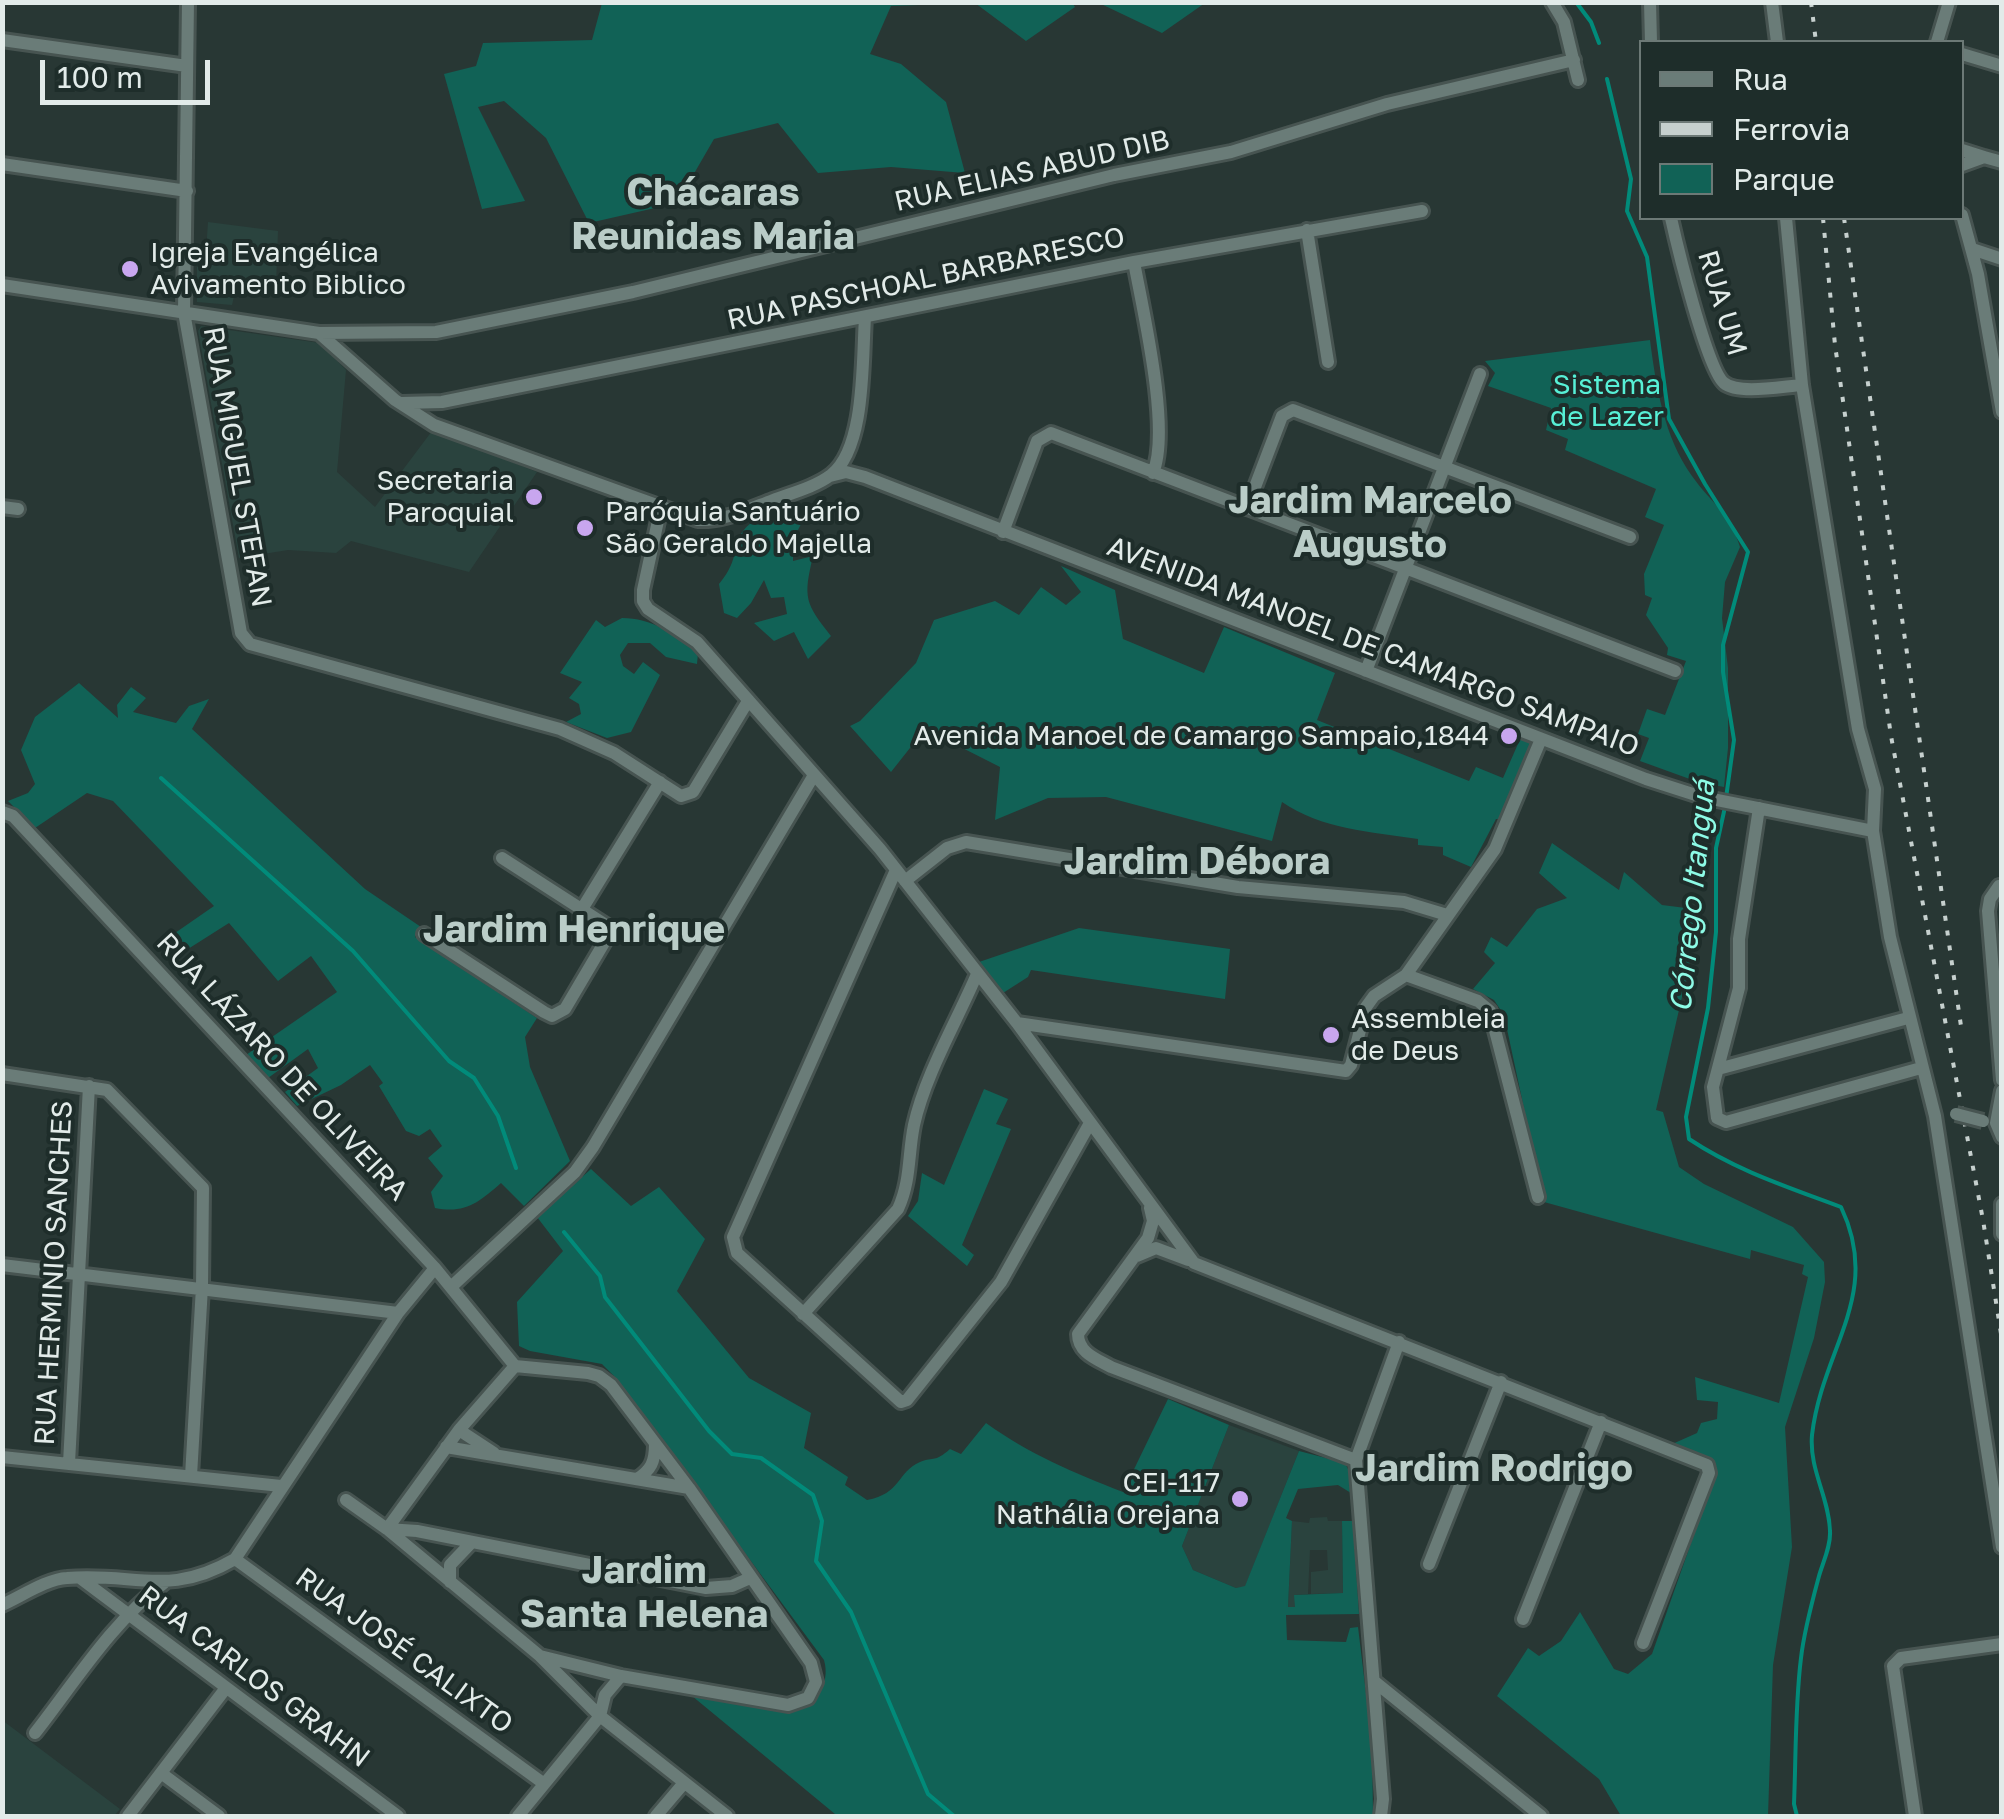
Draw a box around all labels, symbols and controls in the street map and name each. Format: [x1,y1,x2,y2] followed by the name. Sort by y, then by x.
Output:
[45,40,215,102] scale bar
[1639,40,1964,220] legend
[57,59,143,95] text: 100 m
[1733,61,1788,97] text: Rua
[1733,111,1850,147] text: Ferrovia
[891,123,1173,219] street label: RUA ELIAS ABUD DIB
[1733,161,1835,197] text: Parque
[571,170,855,260] district label: Chácaras Reunidas Maria
[724,220,1128,338] street label: RUA PASCHOAL BARBARESCO
[150,236,406,302] place label: Igreja Evangélica Avivamento Biblico
[1690,246,1754,360] street label: RUA UM
[119,258,141,280] marker: Igreja Evangélica Avivamento Biblico
[196,324,278,610] street label: RUA MIGUEL STEFAN
[1550,368,1664,434] park label: Sistema de Lazer
[376,464,514,530] place label: Secretaria Paroquial
[1228,478,1512,568] district label: Jardim Marcelo Augusto
[523,486,545,508] marker: Secretaria Paroquial
[605,495,872,561] place label: Paróquia Santuário São Geraldo Majella
[574,517,596,539] marker: Paróquia Santuário São Geraldo Majella
[1102,530,1644,764] street label: AVENIDA MANOEL DE CAMARGO SAMPAIO
[914,719,1489,753] place label: Avenida Manoel de Camargo Sampaio,1844
[1498,725,1520,747] marker: Avenida Manoel de Camargo Sampaio,1844
[1663,778,1723,1014] water label: Córrego Itanguá
[1064,839,1330,885] district label: Jardim Débora
[423,907,725,953] district label: Jardim Henrique
[149,926,415,1208] street label: RUA LÁZARO DE OLIVEIRA
[1351,1002,1506,1068] place label: Assembleia de Deus
[1320,1024,1342,1046] marker: Assembleia de Deus
[28,1100,80,1446] street label: RUA HERMINIO SANCHES
[1355,1446,1633,1492] district label: Jardim Rodrigo
[996,1466,1220,1532] place label: CEI-117 Nathália Orejana
[1229,1488,1251,1510] marker: CEI-117 Nathália Orejana
[520,1548,768,1638] district label: Jardim Santa Helena
[289,1561,519,1741] street label: RUA JOSÉ CALIXTO
[132,1579,376,1775] street label: RUA CARLOS GRAHN

